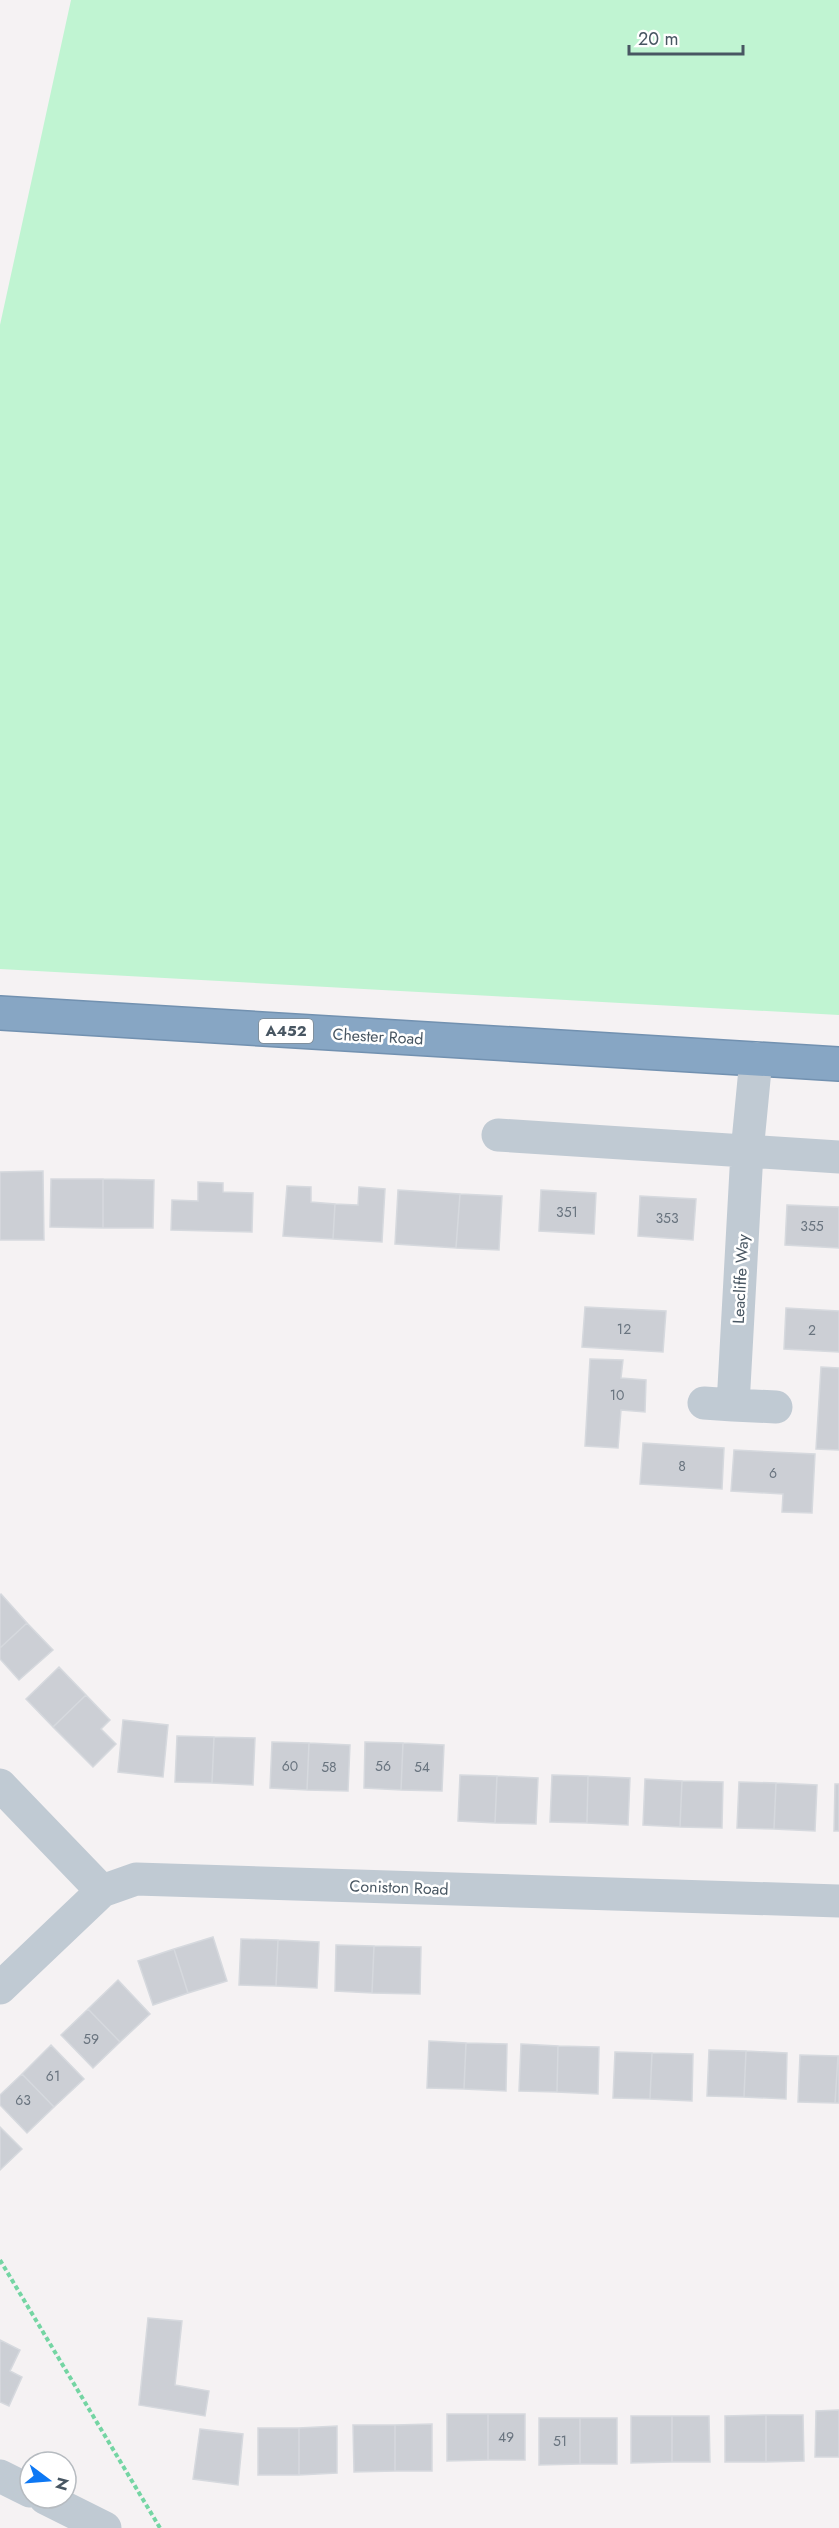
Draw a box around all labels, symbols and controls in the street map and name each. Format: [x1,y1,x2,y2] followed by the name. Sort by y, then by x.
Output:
[629,18,743,56] scale bar
[638,26,678,52] text: 20 m
[259,1019,313,1043] road number: A452
[332,1023,424,1050] street label: Chester Road
[556,1202,578,1222] house number: 351
[655,1208,679,1228] house number: 353
[800,1216,824,1236] house number: 355
[727,1233,754,1324] street label: Leacliffe Way
[617,1319,631,1339] house number: 12
[808,1320,816,1340] house number: 2
[610,1385,624,1405] house number: 10
[678,1456,686,1476] house number: 8
[769,1463,777,1483] house number: 6
[282,1756,298,1776] house number: 60
[375,1756,391,1776] house number: 56
[321,1757,337,1777] house number: 58
[414,1757,430,1777] house number: 54
[349,1874,449,1901] street label: Coniston Road
[83,2029,99,2049] house number: 59
[46,2066,60,2086] house number: 61
[15,2090,31,2110] house number: 63
[498,2427,514,2447] house number: 49
[553,2431,567,2451] house number: 51
[18,2450,78,2510] north arrow
[49,2475,75,2493] text: N

